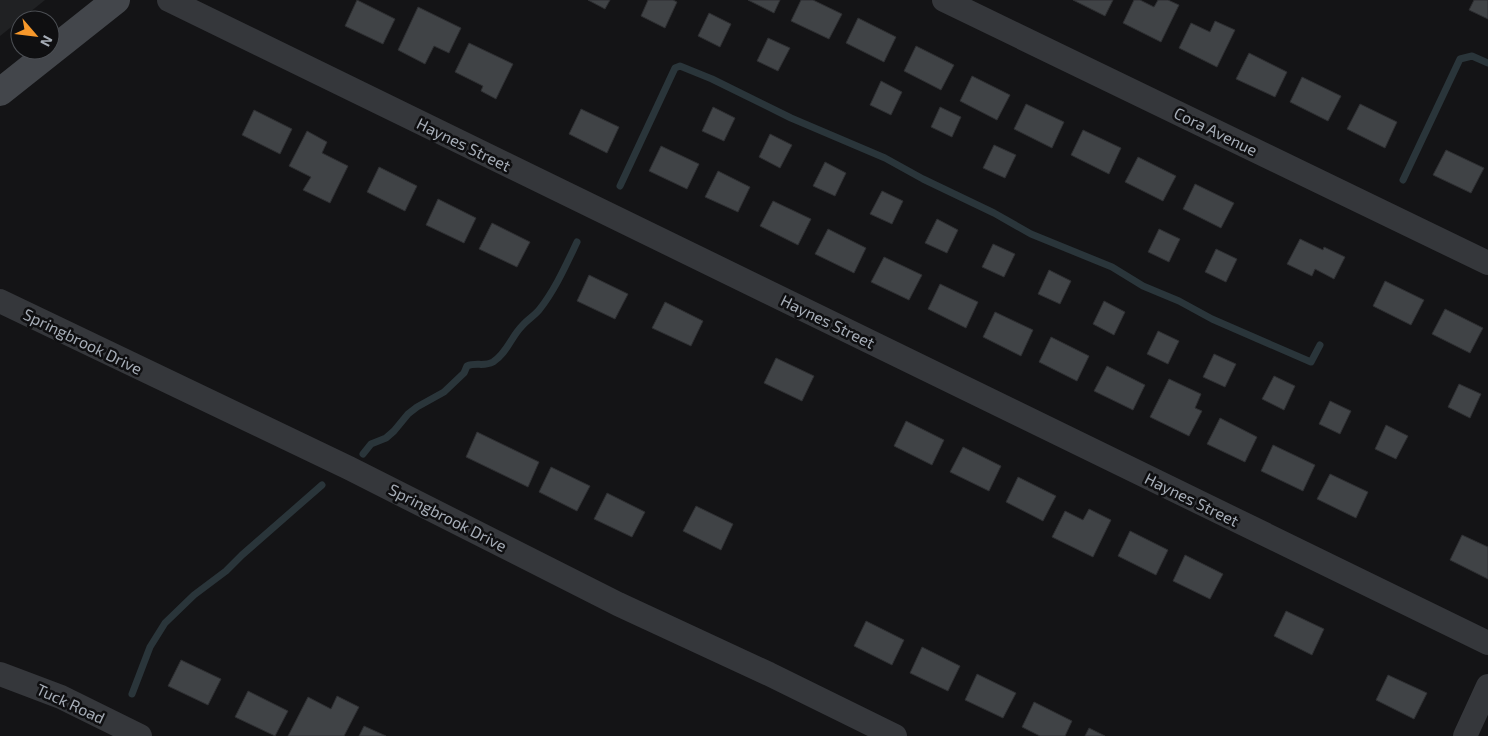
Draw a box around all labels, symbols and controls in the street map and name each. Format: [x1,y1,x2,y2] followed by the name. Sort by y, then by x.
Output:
[10,10,60,60] north arrow
[37,33,57,50] text: N
[1171,103,1261,159] street label: Cora Avenue
[414,113,514,175] street label: Haynes Street
[778,290,878,352] street label: Haynes Street
[20,304,146,378] street label: Springbrook Drive
[1142,468,1242,530] street label: Haynes Street
[386,479,510,555] street label: Springbrook Drive
[34,679,108,727] street label: Tuck Road

